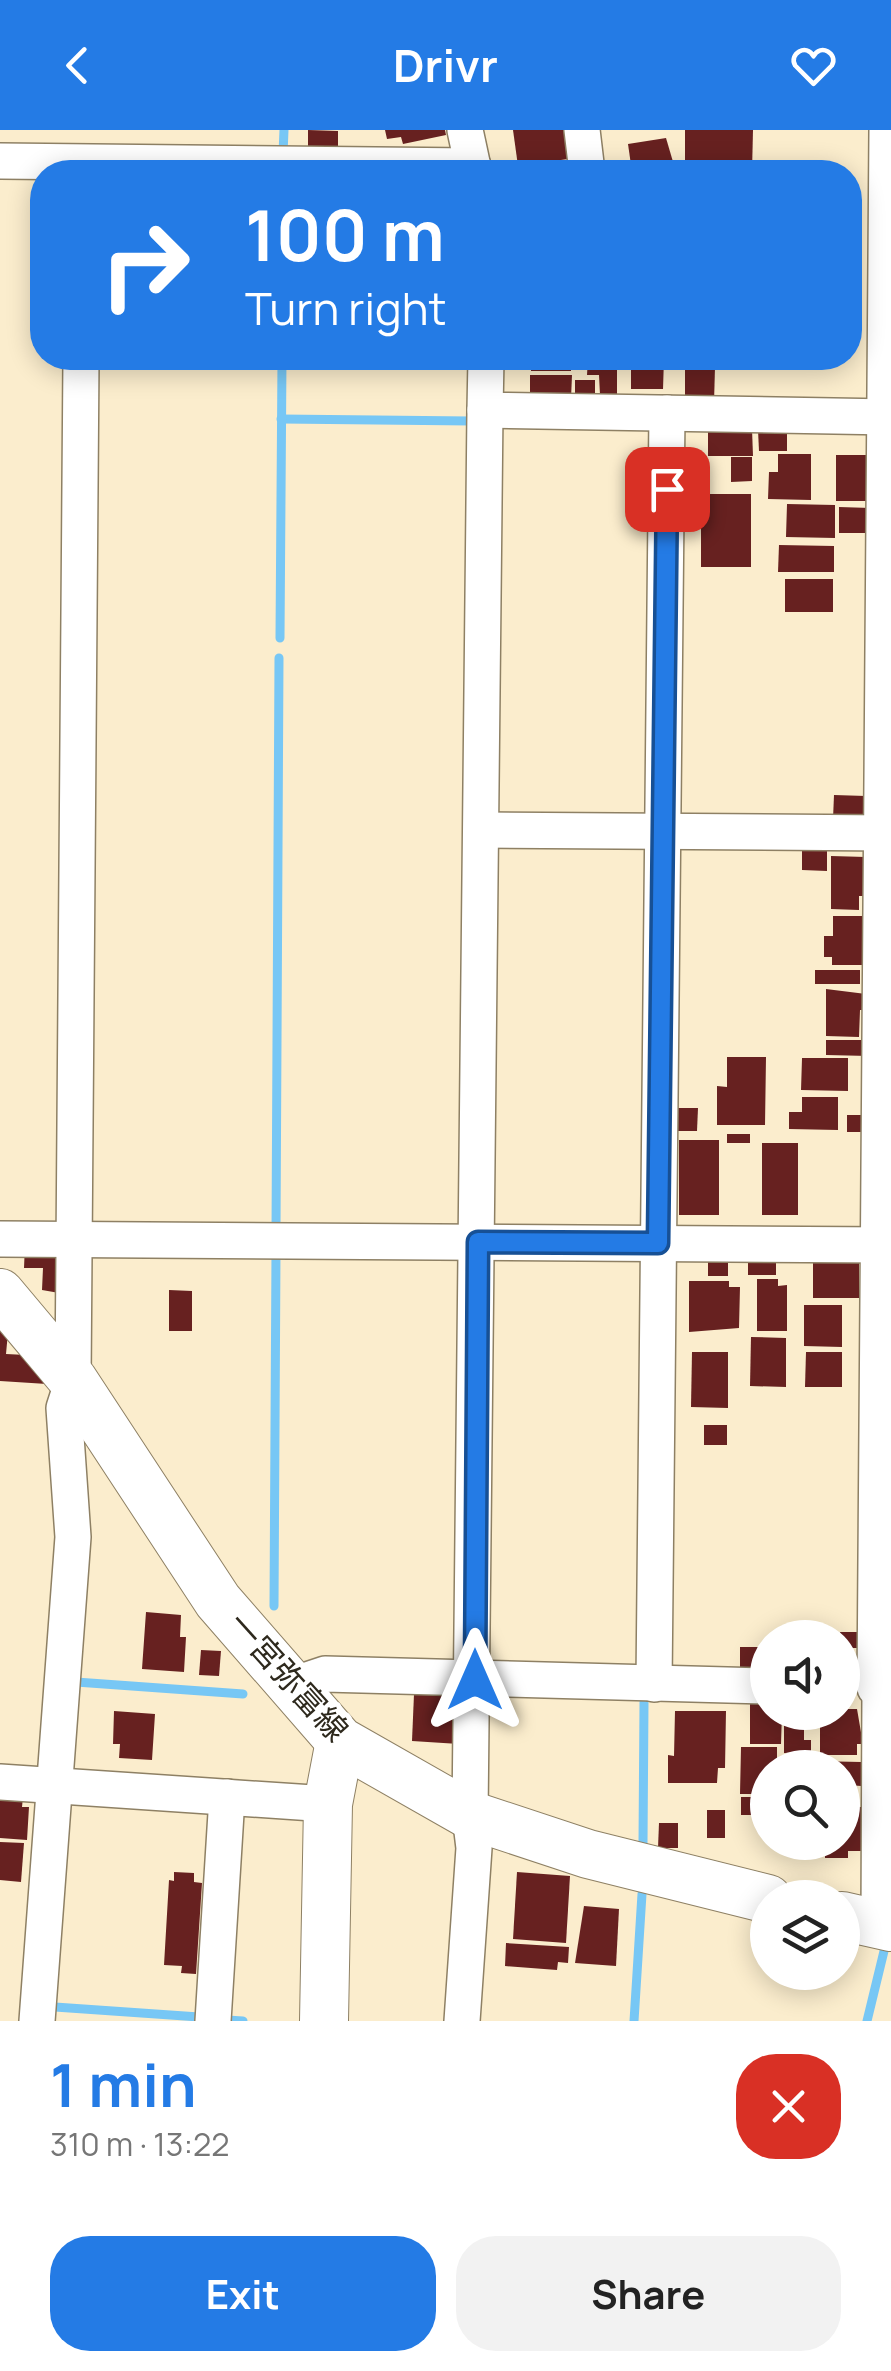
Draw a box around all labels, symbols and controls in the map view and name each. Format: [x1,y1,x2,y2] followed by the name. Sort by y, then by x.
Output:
[393,34,498,96] text: Drivr
[50,38,105,93] icon: back
[786,38,841,93] icon: heart
[245,186,445,282] text: 100 m
[80,200,210,330] icon: right
[245,277,446,339] text: Turn right
[625,447,710,532] pin
[640,462,695,517] icon: arrive
[219,1602,359,1751] street label: 一宮弥富線
[750,1620,860,1990] map controls
[750,1620,860,1730] button: sound
[423,1628,527,1732] position arrow
[750,1750,860,1860] button: search
[750,1880,860,1990] button: layers
[50,2043,197,2125] text: 1 min
[736,2054,841,2159] button: close
[50,2122,230,2166] text: 310 m · 13:22
[50,2236,436,2351] button: Exit
[456,2236,841,2351] button: Share

